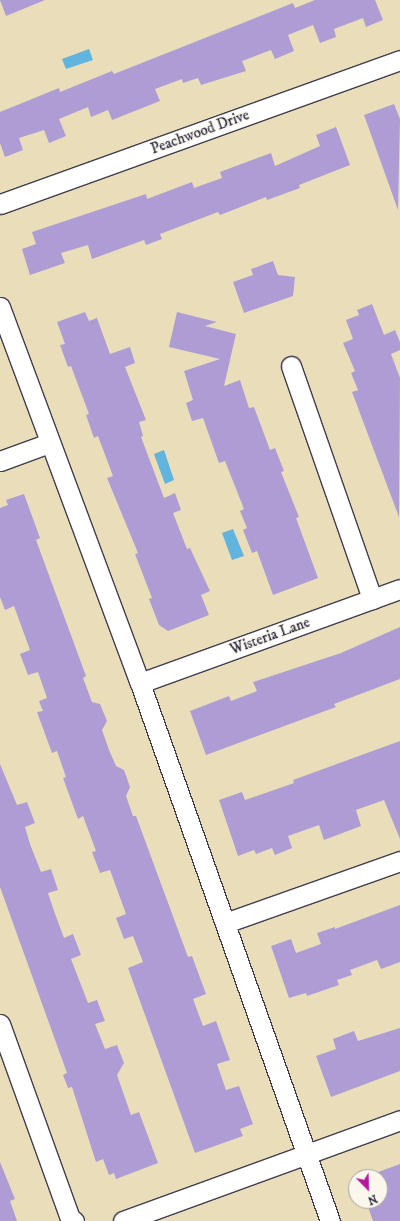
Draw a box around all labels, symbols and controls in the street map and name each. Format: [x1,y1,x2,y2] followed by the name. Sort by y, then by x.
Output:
[148,106,252,158] street label: Peachwood Drive
[228,613,312,659] street label: Wisteria Lane
[348,1169,388,1209] north arrow
[365,1191,379,1207] text: N

